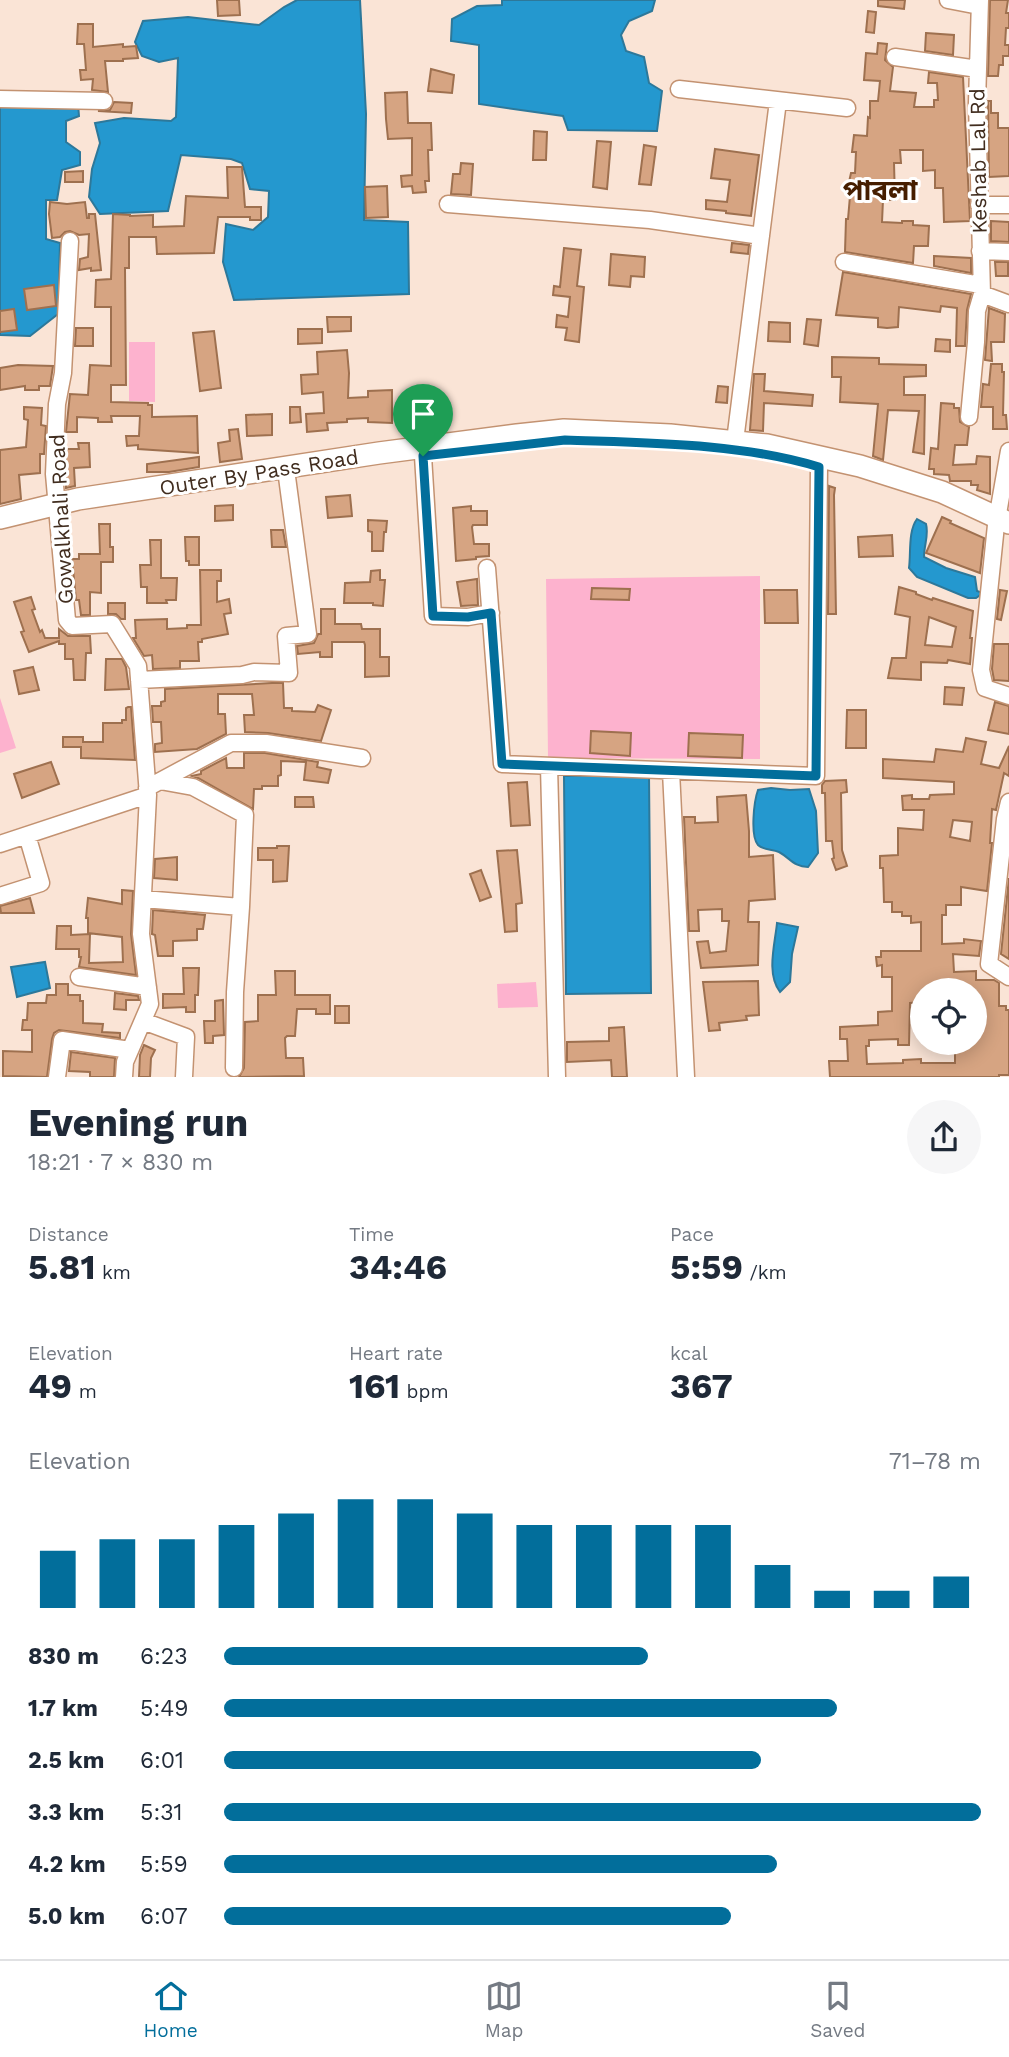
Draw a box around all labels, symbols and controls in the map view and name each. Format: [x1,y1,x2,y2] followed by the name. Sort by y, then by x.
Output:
[964,88,992,234] street label: Keshab Lal Rd
[843,174,918,207] district label: পাবলা
[393,384,453,456] pin
[404,395,442,433] icon: arrive
[44,433,78,605] street label: Gowalkhali Road
[158,444,360,500] street label: Outer By Pass Road
[910,978,987,1055] map controls
[910,978,987,1055] button: locate
[907,1100,981,1174] button: share
[28,1101,248,1145] text: Evening run
[28,1149,213,1176] text: 18:21 · 7 × 830 m
[28,1223,109,1246] text: Distance
[349,1223,394,1246] text: Time
[670,1223,714,1246] text: Pace
[28,1246,96,1288] text: 5.81
[349,1246,447,1288] text: 34:46
[670,1246,743,1288] text: 5:59
[96,1261,131,1284] text: km
[743,1261,787,1284] text: /km
[28,1342,113,1365] text: Elevation
[349,1342,443,1365] text: Heart rate
[670,1342,708,1365] text: kcal
[28,1365,72,1407] text: 49
[349,1365,400,1407] text: 161
[670,1365,733,1407] text: 367
[72,1380,97,1403] text: m
[400,1380,449,1403] text: bpm
[28,1448,131,1475] text: Elevation
[889,1448,981,1475] text: 71–78 m
[28,1643,99,1670] text: 830 m
[140,1643,188,1670] text: 6:23
[28,1695,98,1722] text: 1.7 km
[140,1695,188,1722] text: 5:49
[28,1747,104,1774] text: 2.5 km
[140,1747,184,1774] text: 6:01
[28,1799,104,1826] text: 3.3 km
[140,1799,183,1826] text: 5:31
[28,1851,106,1878] text: 4.2 km
[140,1851,188,1878] text: 5:59
[28,1903,105,1930] text: 5.0 km
[140,1903,188,1930] text: 6:07
[143,1977,198,2042] tab: Home
[485,1977,523,2042] tab: Map
[810,1977,866,2042] tab: Saved

